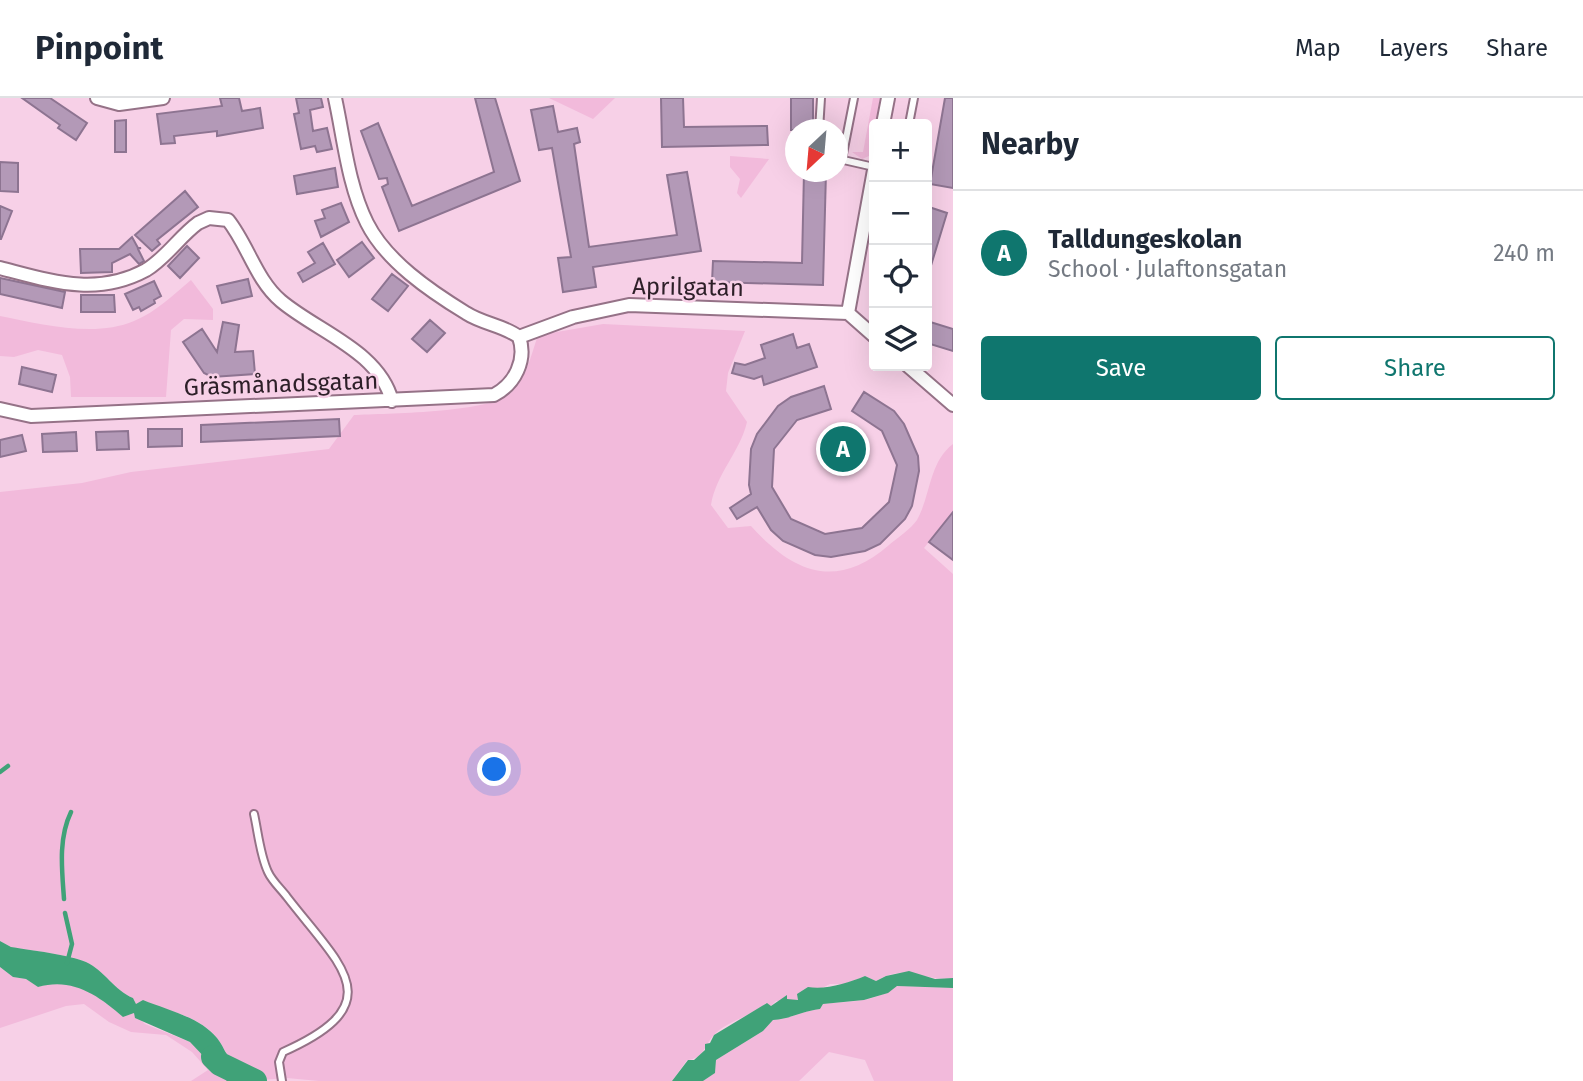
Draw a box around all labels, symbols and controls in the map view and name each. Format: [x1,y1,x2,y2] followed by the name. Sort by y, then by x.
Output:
[35,28,163,68] text: Pinpoint
[1295,34,1341,62] text: Map
[1379,34,1448,62] text: Layers
[1486,34,1548,62] text: Share
[785,119,848,182] north arrow
[869,119,932,371] map controls
[869,119,932,182] button: +
[981,126,1079,162] text: Nearby
[869,182,932,245] button: −
[1048,224,1242,255] text: Talldungeskolan
[997,239,1011,267] text: A
[1493,239,1555,267] text: 240 m
[869,245,932,308] button: locate
[1048,255,1287,283] text: School · Julaftonsgatan
[632,272,744,302] street label: Aprilgatan
[869,308,932,371] button: layers
[981,336,1261,400] button: Save
[1275,336,1555,400] button: Share
[183,367,379,401] street label: Gräsmånadsgatan
[820,423,866,475] pin: A
[477,752,511,786] your location

